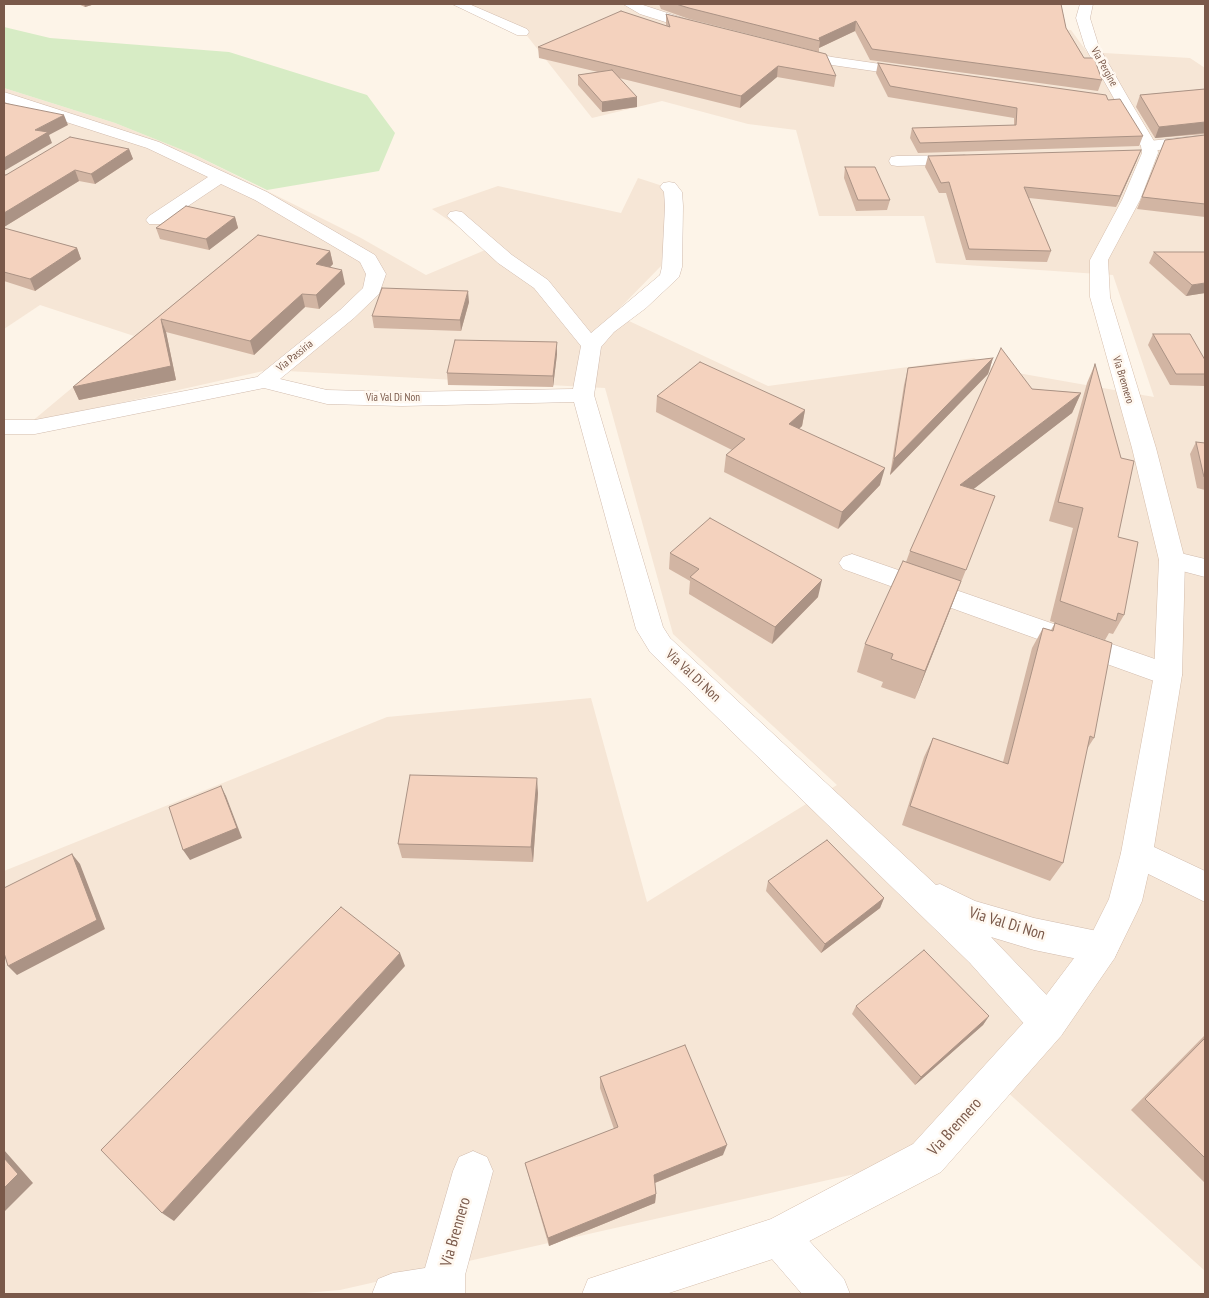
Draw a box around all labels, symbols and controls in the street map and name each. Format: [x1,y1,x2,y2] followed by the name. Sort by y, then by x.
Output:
[1088,45,1120,89] street label: Via Pergine
[274,337,316,375] street label: Via Passiria
[1110,355,1136,405] street label: Via Brennero
[366,391,420,405] street label: Via Val Di Non
[662,646,724,706] street label: Via Val Di Non
[967,903,1047,945] street label: Via Val Di Non
[924,1094,986,1160] street label: Via Brennero
[437,1195,475,1269] street label: Via Brennero

